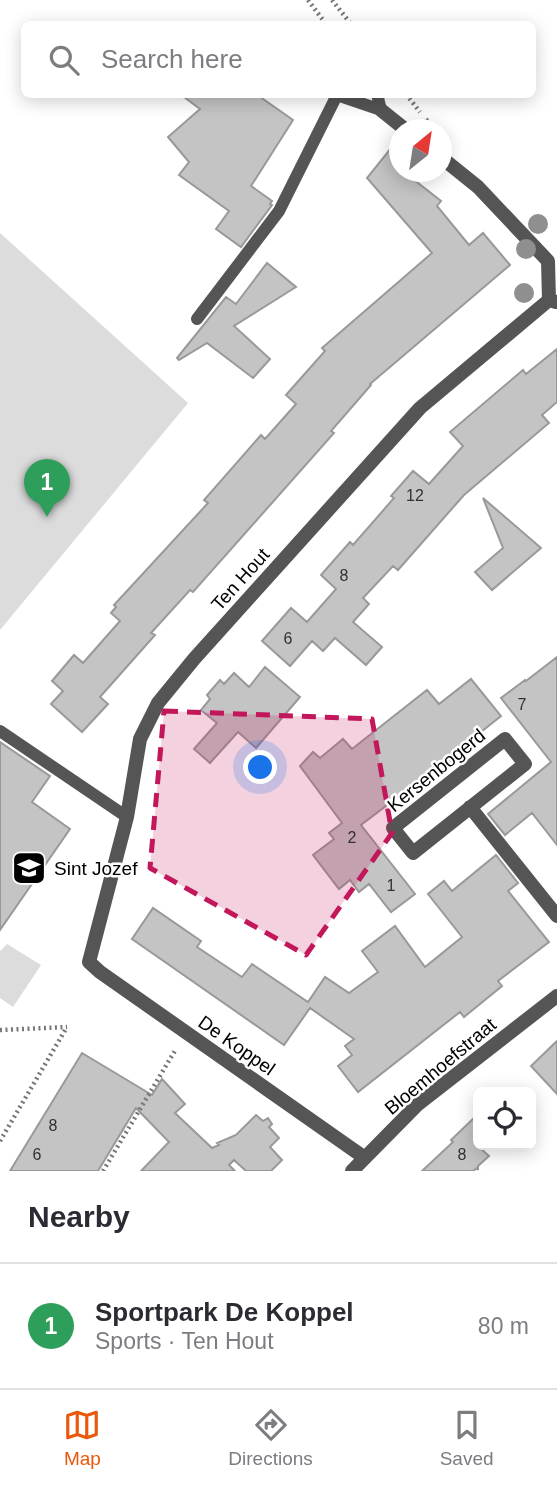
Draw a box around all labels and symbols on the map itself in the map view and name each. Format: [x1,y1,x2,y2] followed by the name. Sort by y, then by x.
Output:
[389,119,452,182] north arrow
[24,459,70,517] pin: 1
[406,487,424,504] house number: 12
[207,544,274,615] street label: Ten Hout
[340,567,349,584] house number: 8
[284,630,293,647] house number: 6
[518,696,527,713] house number: 7
[383,725,489,816] street label: Kersenbogerd
[243,750,277,784] your location
[348,829,357,846] house number: 2
[10,849,48,887] school or university icon: Sint Jozef
[54,858,138,879] place label: Sint Jozef
[387,877,396,894] house number: 1
[194,1011,279,1079] street label: De Koppel
[381,1013,501,1119] street label: Bloemhoefstraat
[49,1117,58,1134] house number: 8
[33,1146,42,1163] house number: 6
[458,1146,467,1163] house number: 8

